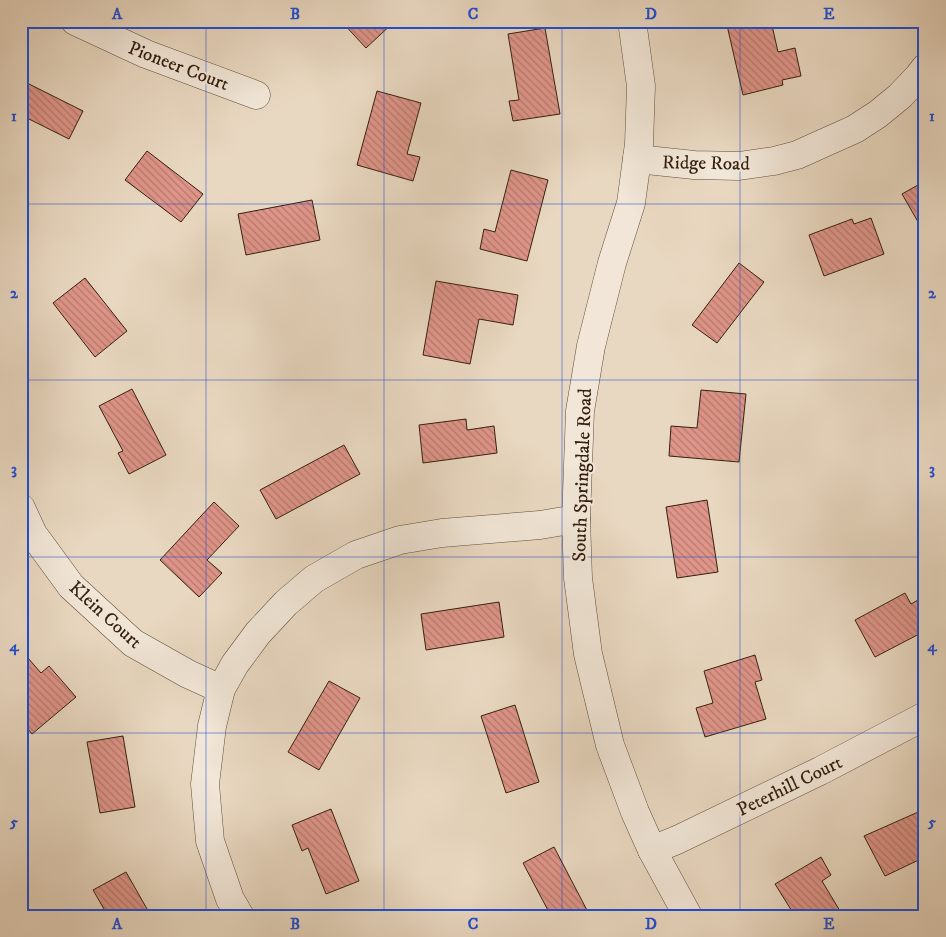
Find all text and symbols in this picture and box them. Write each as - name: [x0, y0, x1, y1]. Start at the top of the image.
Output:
- text: A: [111, 4, 123, 24]
- text: B: [290, 4, 300, 24]
- text: C: [468, 4, 478, 24]
- text: D: [645, 4, 657, 24]
- text: E: [823, 4, 835, 24]
- street label: Pioneer Court: [125, 37, 232, 96]
- text: 1: [11, 106, 17, 126]
- text: 1: [929, 106, 935, 126]
- street label: Ridge Road: [662, 151, 750, 176]
- text: 2: [10, 283, 19, 303]
- text: 2: [928, 283, 937, 303]
- street label: South Springdale Road: [568, 387, 597, 562]
- text: 3: [11, 459, 17, 479]
- text: 3: [929, 459, 935, 479]
- street label: Klein Court: [64, 576, 146, 654]
- text: 4: [8, 636, 19, 656]
- text: 4: [926, 636, 937, 656]
- street label: Peterhill Court: [733, 751, 846, 822]
- text: 5: [9, 812, 18, 832]
- text: 5: [927, 812, 936, 832]
- text: A: [111, 914, 123, 934]
- text: B: [290, 914, 300, 934]
- text: C: [468, 914, 478, 934]
- text: D: [645, 914, 657, 934]
- text: E: [823, 914, 835, 934]

